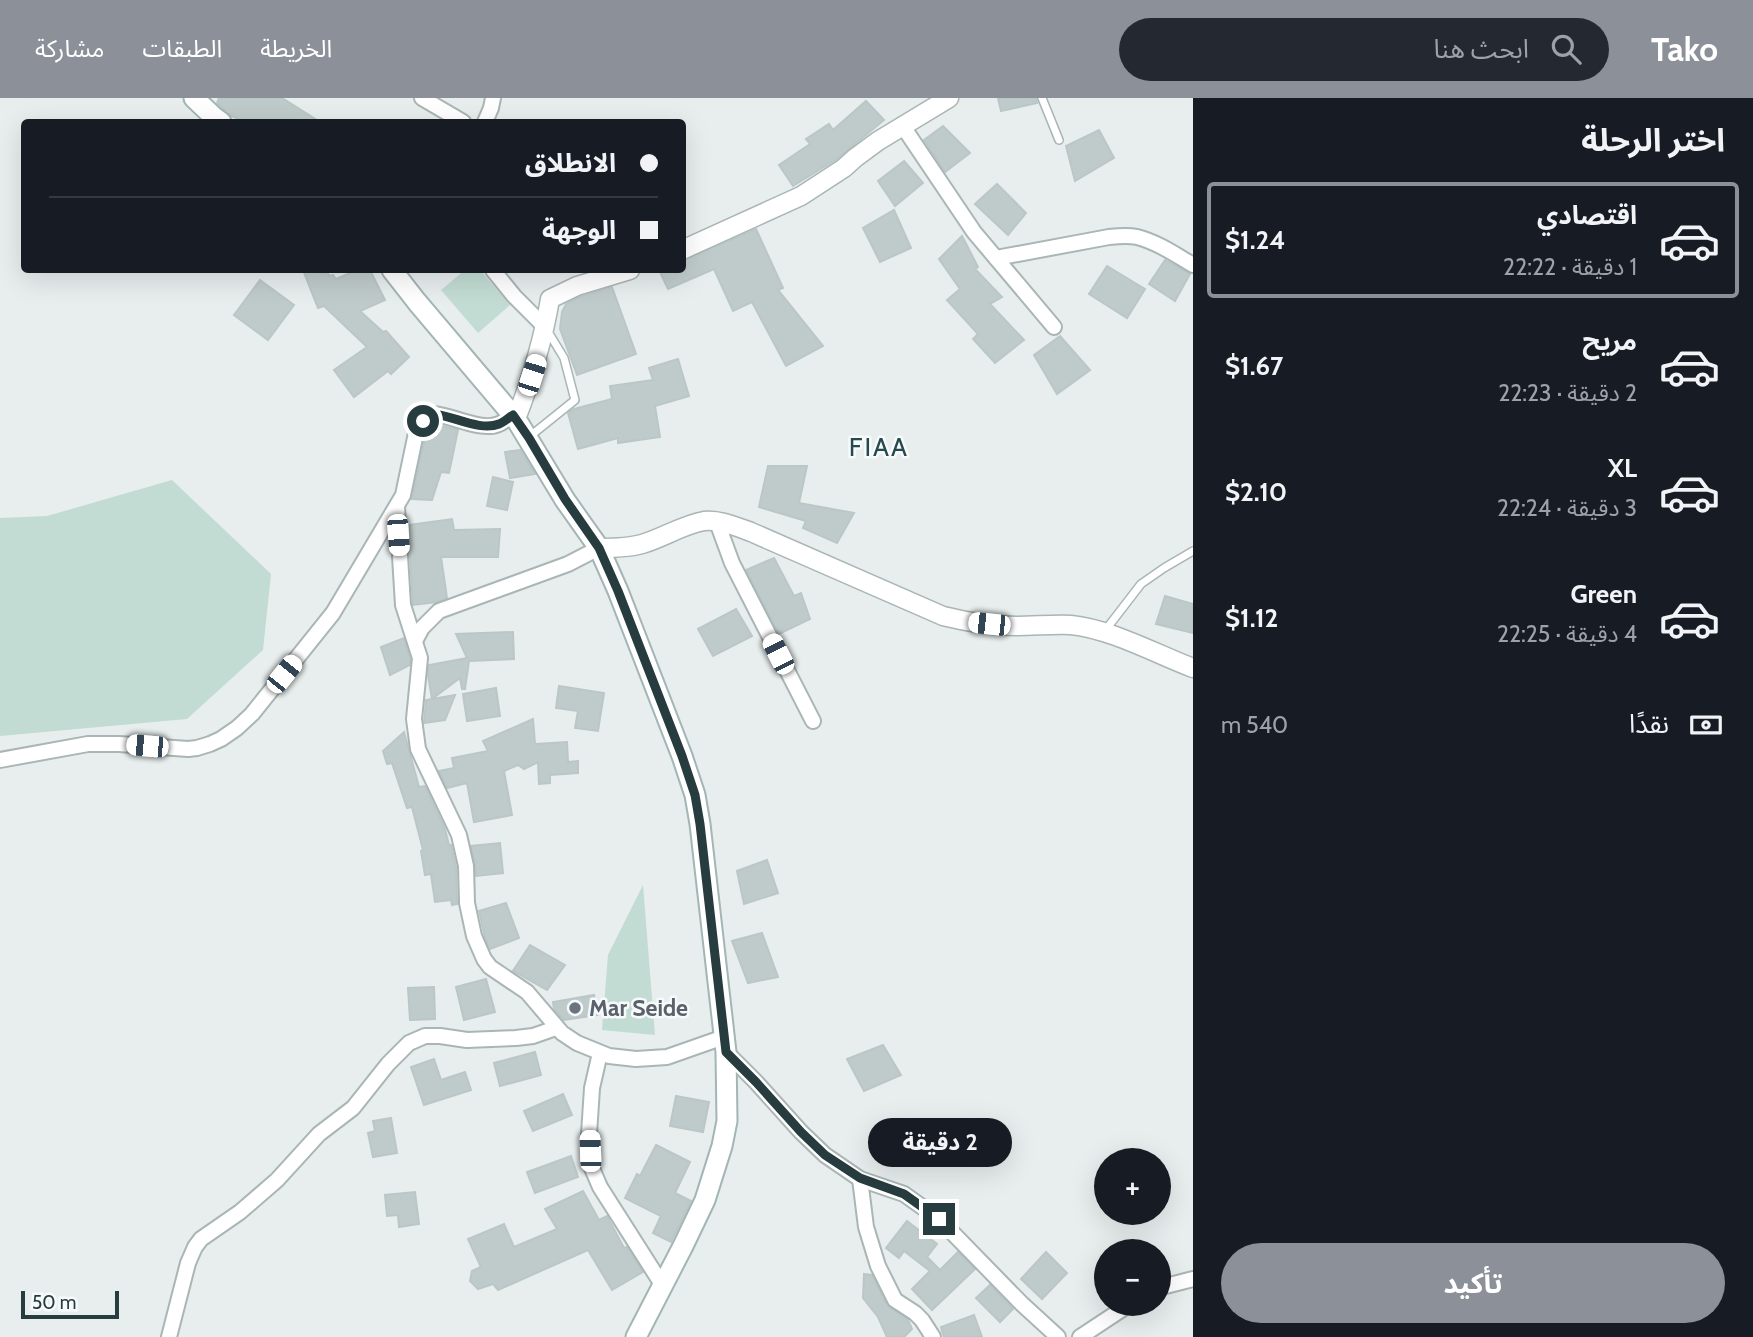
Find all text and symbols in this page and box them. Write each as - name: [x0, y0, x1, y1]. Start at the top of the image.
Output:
- search box: [1119, 18, 1609, 81]
- text: Tako: [1651, 29, 1718, 69]
- icon: search: [1547, 30, 1585, 68]
- text: ابحث هنا: [1433, 33, 1529, 65]
- text: مشاركة: [35, 34, 104, 63]
- text: الطبقات: [142, 34, 222, 63]
- text: الخريطة: [260, 34, 332, 63]
- text: اختر الرحلة: [1581, 120, 1725, 159]
- text: الانطلاق: [525, 147, 616, 179]
- text: اقتصادي: [1537, 199, 1637, 231]
- icon: car: [1658, 209, 1721, 272]
- text: الوجهة: [542, 214, 616, 246]
- text: $1.24: [1225, 224, 1285, 256]
- text: 1 دقيقة · 22:22: [1503, 253, 1637, 281]
- text: مريح: [1582, 325, 1637, 357]
- icon: car: [1658, 335, 1721, 398]
- text: $1.67: [1225, 350, 1283, 382]
- car: [516, 352, 549, 398]
- text: 2 دقيقة · 22:23: [1498, 379, 1637, 407]
- route start: [407, 405, 439, 437]
- district label: FIAA: [849, 431, 909, 463]
- text: XL: [1608, 452, 1637, 484]
- icon: car: [1658, 461, 1721, 524]
- text: $2.10: [1225, 476, 1287, 508]
- text: 3 دقيقة · 22:24: [1497, 494, 1637, 522]
- car: [387, 513, 410, 557]
- text: Green: [1570, 578, 1637, 610]
- icon: car: [1658, 587, 1721, 650]
- text: $1.12: [1225, 602, 1278, 634]
- car: [968, 611, 1011, 637]
- text: 4 دقيقة · 22:25: [1497, 620, 1637, 648]
- car: [760, 631, 797, 677]
- car: [263, 651, 306, 697]
- icon: cash: [1687, 706, 1725, 744]
- text: نقدًا: [1629, 708, 1669, 740]
- text: 540 m: [1221, 711, 1288, 739]
- car: [126, 734, 169, 758]
- place label: Mar Seide: [589, 994, 688, 1022]
- marker: Mar Seide: [567, 1000, 583, 1016]
- callout: 2 دقيقة: [867, 1118, 1011, 1166]
- text: 2 دقيقة: [902, 1128, 978, 1156]
- car: [579, 1130, 602, 1172]
- map controls: [1094, 1148, 1171, 1316]
- button: +: [1094, 1148, 1171, 1225]
- route end: [923, 1203, 955, 1235]
- button: −: [1094, 1239, 1171, 1316]
- button: تأكيد: [1221, 1243, 1725, 1323]
- scale bar: [21, 1288, 119, 1320]
- text: 50 m: [32, 1291, 76, 1314]

